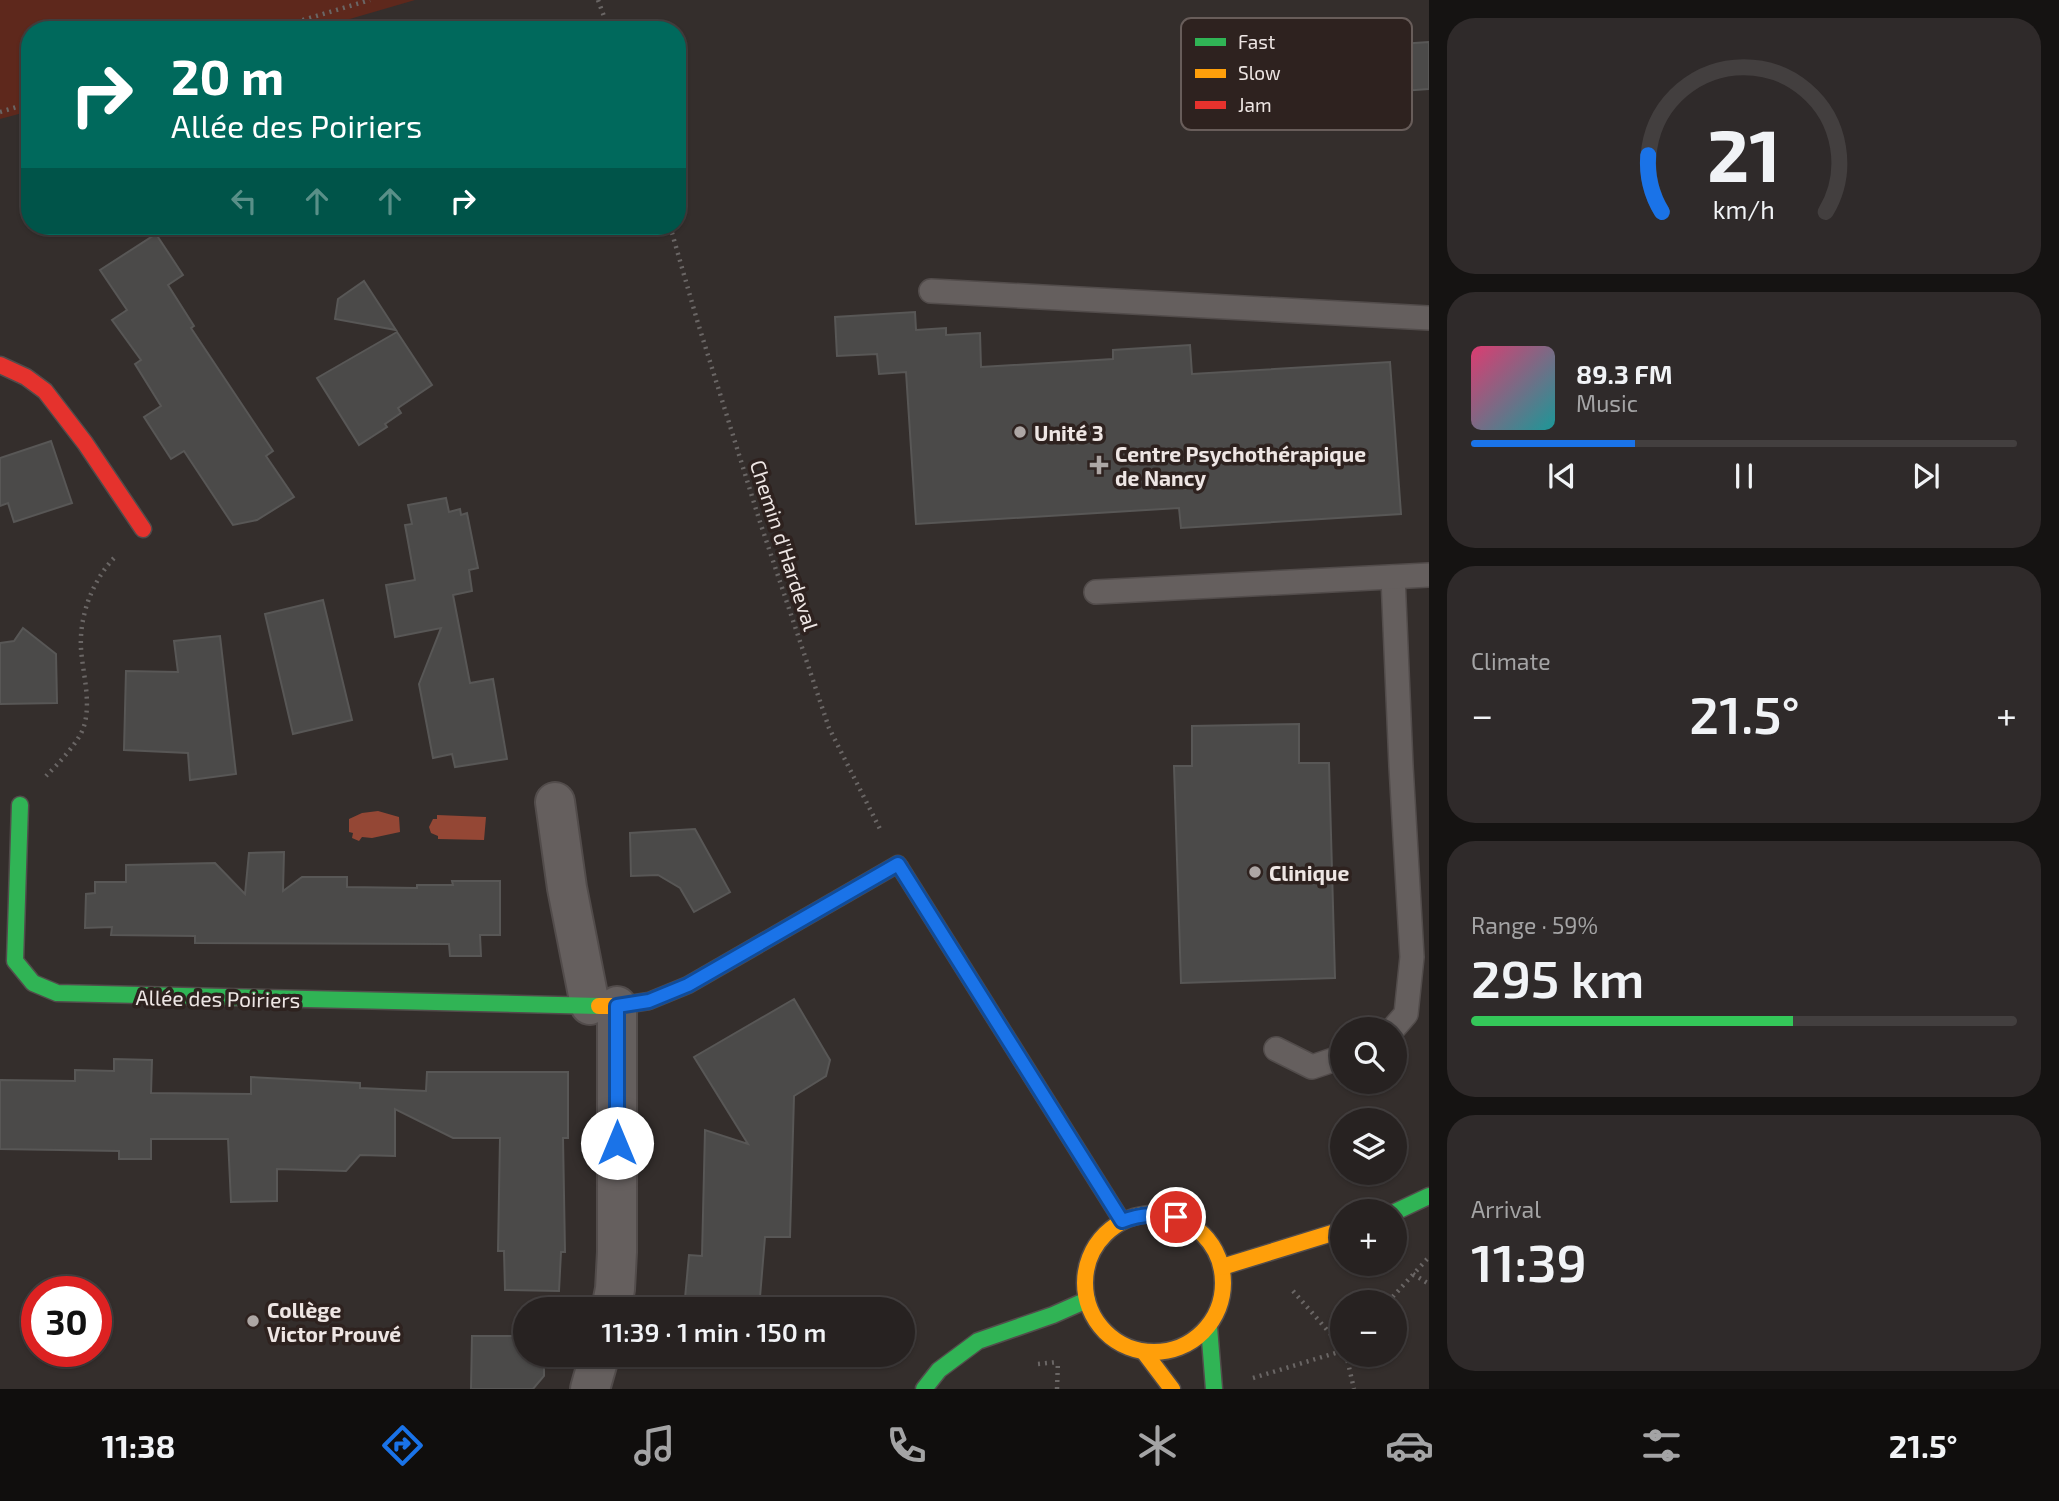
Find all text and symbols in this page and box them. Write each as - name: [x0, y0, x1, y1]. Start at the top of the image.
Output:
- legend: [1181, 18, 1412, 130]
- text: Fast: [1238, 30, 1275, 53]
- text: 20 m: [171, 46, 284, 105]
- icon: right: [56, 49, 147, 140]
- text: Slow: [1238, 61, 1281, 84]
- text: Jam: [1238, 93, 1272, 116]
- text: Allée des Poiriers: [171, 106, 422, 144]
- text: 21: [1707, 109, 1781, 197]
- icon: left: [225, 182, 263, 220]
- icon: ahead: [298, 182, 336, 220]
- icon: ahead: [371, 182, 409, 220]
- icon: right: [444, 182, 482, 220]
- text: km/h: [1713, 194, 1775, 224]
- text: 89.3 FM: [1576, 358, 1673, 389]
- text: Music: [1576, 389, 1638, 417]
- place label: Unité 3: [1034, 420, 1104, 445]
- marker: Unité 3: [1012, 424, 1028, 440]
- place label: Centre Psychothérapique de Nancy: [1115, 441, 1366, 491]
- marker: Centre Psychothérapique de Nancy: [1089, 455, 1109, 475]
- street label: Chemin d'Hardeval: [746, 456, 825, 634]
- icon: previous: [1543, 457, 1581, 495]
- icon: pause: [1725, 457, 1763, 495]
- icon: next: [1907, 457, 1945, 495]
- text: Climate: [1471, 647, 1551, 675]
- text: 21.5°: [1689, 682, 1800, 744]
- text: −: [1471, 691, 1493, 737]
- text: +: [1996, 691, 2017, 737]
- place label: Clinique: [1269, 860, 1349, 885]
- marker: Clinique: [1247, 864, 1263, 880]
- text: Range · 59%: [1471, 911, 1598, 939]
- text: 295 km: [1471, 946, 1644, 1008]
- street label: Allée des Poiriers: [135, 984, 301, 1012]
- map controls: [1330, 1017, 1407, 1367]
- button: search: [1330, 1017, 1407, 1094]
- position arrow: [580, 1106, 654, 1180]
- button: layers: [1330, 1108, 1407, 1185]
- pin: [1146, 1187, 1206, 1247]
- text: Arrival: [1471, 1195, 1541, 1223]
- icon: arrive: [1157, 1198, 1195, 1236]
- button: +: [1330, 1199, 1407, 1276]
- text: 11:39: [1471, 1230, 1587, 1292]
- speed limit sign: 30: [21, 1276, 112, 1367]
- button: −: [1330, 1290, 1407, 1367]
- place label: Collège Victor Prouvé: [267, 1297, 401, 1346]
- marker: Collège Victor Prouvé: [245, 1313, 261, 1329]
- text: 11:39 · 1 min · 150 m: [602, 1316, 826, 1347]
- icon: directions: [378, 1421, 427, 1470]
- icon: music: [630, 1421, 679, 1470]
- icon: phone: [882, 1421, 931, 1470]
- icon: climate: [1133, 1421, 1182, 1470]
- icon: car: [1385, 1421, 1434, 1470]
- icon: filters: [1637, 1421, 1686, 1470]
- text: 11:38: [101, 1426, 175, 1464]
- text: 21.5°: [1889, 1426, 1958, 1464]

